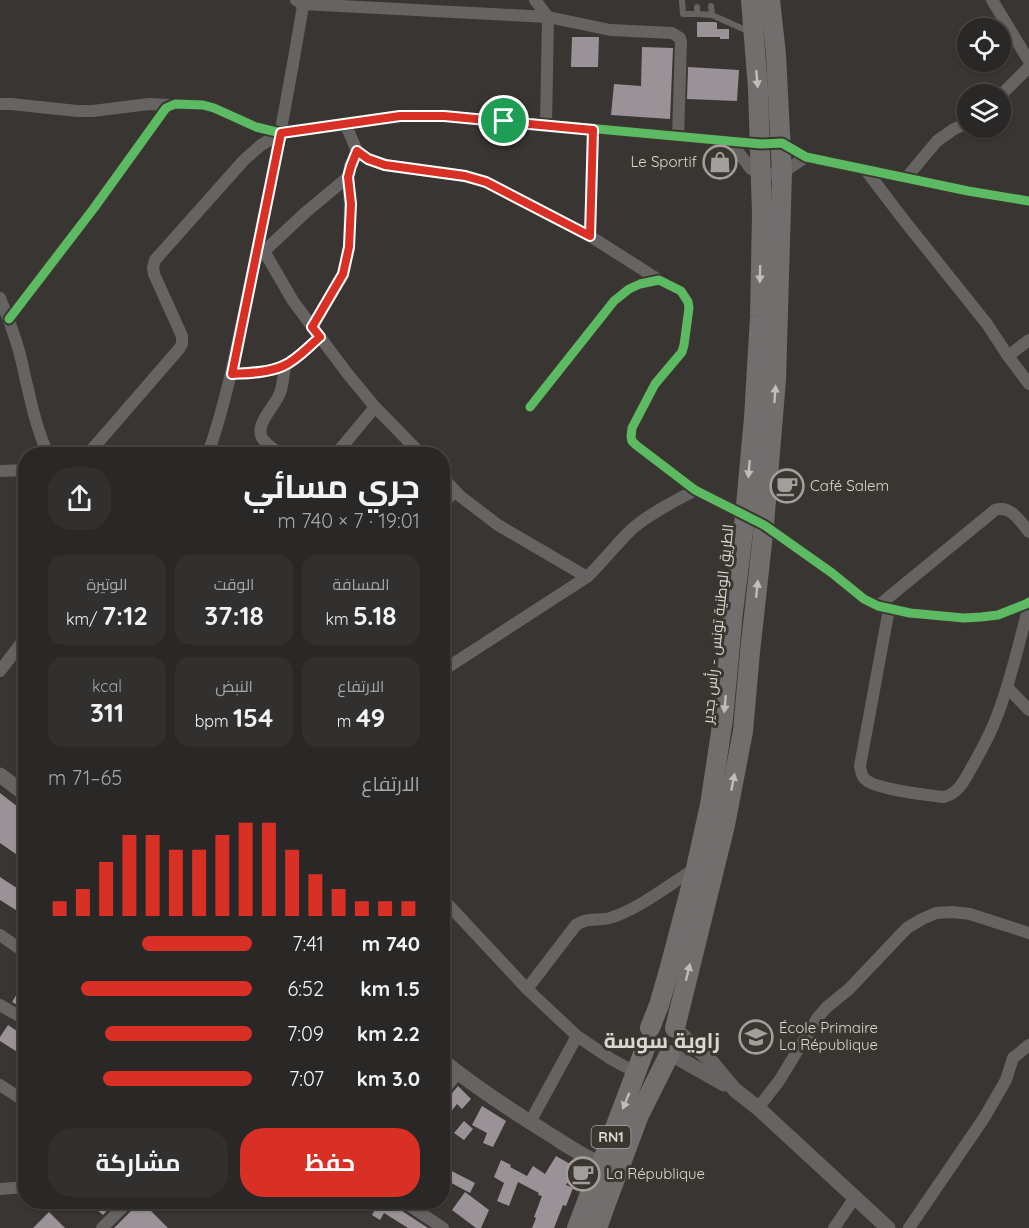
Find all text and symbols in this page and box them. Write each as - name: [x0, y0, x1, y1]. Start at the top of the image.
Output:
- map controls: [957, 18, 1011, 138]
- button: locate: [957, 18, 1011, 72]
- one-way arrow: [752, 70, 762, 89]
- button: layers: [957, 84, 1011, 138]
- pin: [478, 95, 529, 146]
- icon: arrive: [487, 104, 520, 137]
- shop icon: Le Sportif: [702, 144, 738, 180]
- place label: Le Sportif: [630, 152, 698, 171]
- one-way arrow: [756, 265, 765, 284]
- one-way arrow: [770, 385, 779, 404]
- one-way arrow: [744, 459, 754, 478]
- text: جري مسائي: [243, 465, 420, 506]
- button: share: [48, 467, 111, 530]
- cafe icon: Café Salem: [769, 468, 805, 504]
- place label: Café Salem: [810, 476, 889, 495]
- text: 19:01 · 7 × 740 m: [277, 508, 420, 533]
- street label: الطريق الوطنية تونس - رأس جدير: [697, 523, 738, 726]
- text: الوتيرة: [86, 574, 128, 594]
- text: الوقت: [214, 574, 254, 594]
- text: المسافة: [333, 574, 389, 594]
- one-way arrow: [753, 579, 762, 598]
- text: 7:12: [102, 599, 148, 632]
- text: 37:18: [204, 599, 264, 632]
- text: 5.18: [353, 599, 397, 632]
- text: /km: [66, 609, 102, 629]
- text: km: [325, 609, 353, 629]
- text: kcal: [92, 676, 122, 696]
- text: النبض: [215, 676, 253, 696]
- text: الارتفاع: [338, 676, 384, 696]
- one-way arrow: [720, 695, 730, 714]
- text: 311: [90, 696, 124, 729]
- text: 154: [233, 701, 273, 734]
- text: 49: [356, 701, 385, 734]
- text: bpm: [195, 711, 233, 731]
- text: m: [337, 711, 356, 731]
- text: 65–71 m: [48, 765, 122, 790]
- text: الارتفاع: [361, 771, 420, 796]
- one-way arrow: [729, 772, 738, 791]
- text: 7:41: [292, 931, 324, 956]
- text: 740 m: [362, 931, 420, 956]
- one-way arrow: [684, 962, 694, 981]
- text: 6:52: [288, 976, 324, 1001]
- text: 1.5 km: [360, 976, 420, 1001]
- place label: École Primaire La République: [779, 1018, 878, 1054]
- school or university icon: École Primaire La République: [738, 1019, 774, 1055]
- text: 7:09: [287, 1021, 324, 1046]
- text: 2.2 km: [357, 1021, 420, 1046]
- district label: زاوية سوسة: [604, 1027, 720, 1054]
- text: 7:07: [289, 1066, 324, 1091]
- text: 3.0 km: [357, 1066, 420, 1091]
- one-way arrow: [620, 1092, 630, 1110]
- road number: RN1: [592, 1126, 630, 1148]
- button: مشاركة: [48, 1128, 228, 1197]
- button: حفظ: [240, 1128, 420, 1197]
- cafe icon: La République: [565, 1156, 601, 1192]
- place label: La République: [606, 1164, 705, 1183]

